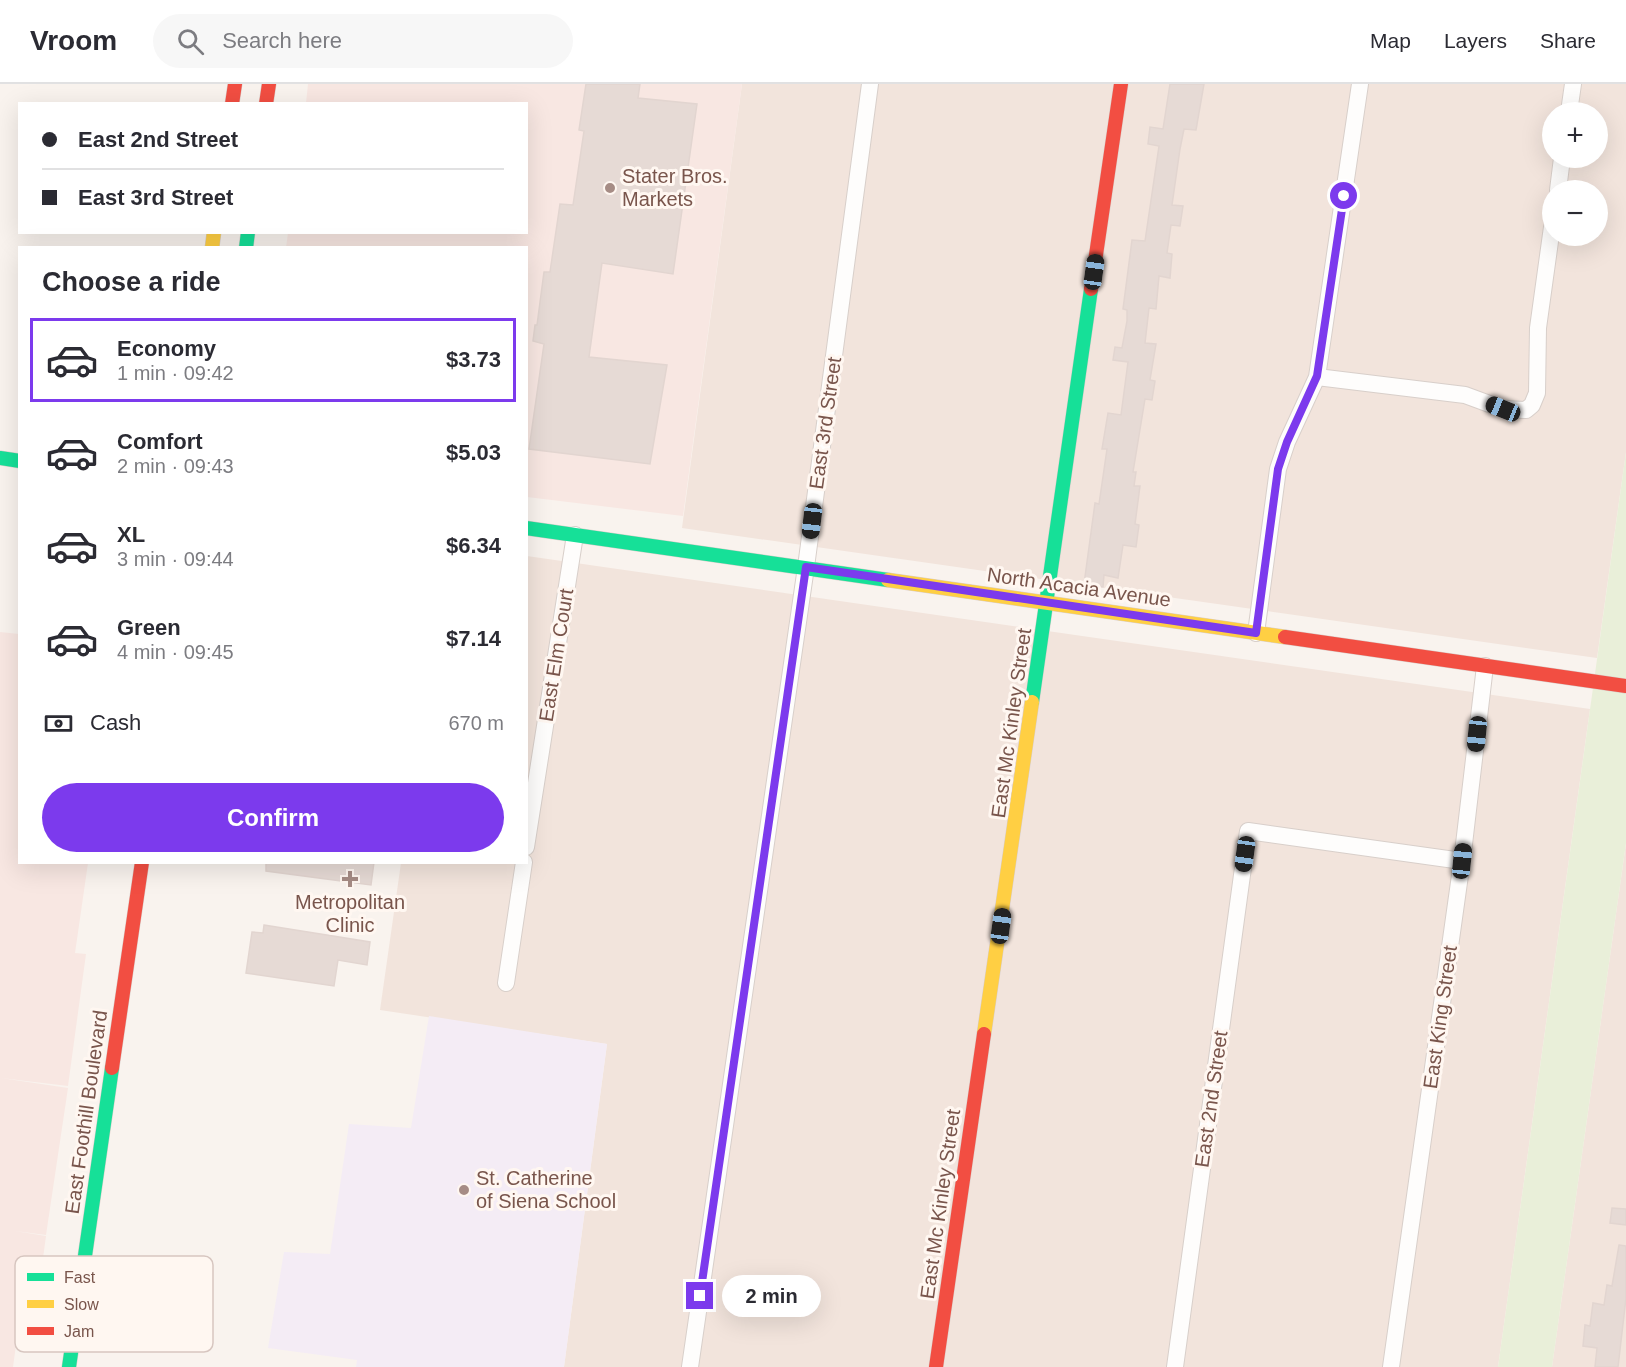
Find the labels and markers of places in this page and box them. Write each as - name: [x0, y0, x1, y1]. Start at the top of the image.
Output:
- place label: Stater Bros. Markets: [622, 165, 728, 210]
- marker: Stater Bros. Markets: [603, 181, 617, 195]
- marker: Metropolitan Clinic: [341, 870, 359, 888]
- place label: Metropolitan Clinic: [295, 891, 405, 936]
- place label: St. Catherine of Siena School: [476, 1167, 616, 1212]
- marker: St. Catherine of Siena School: [457, 1183, 471, 1197]

